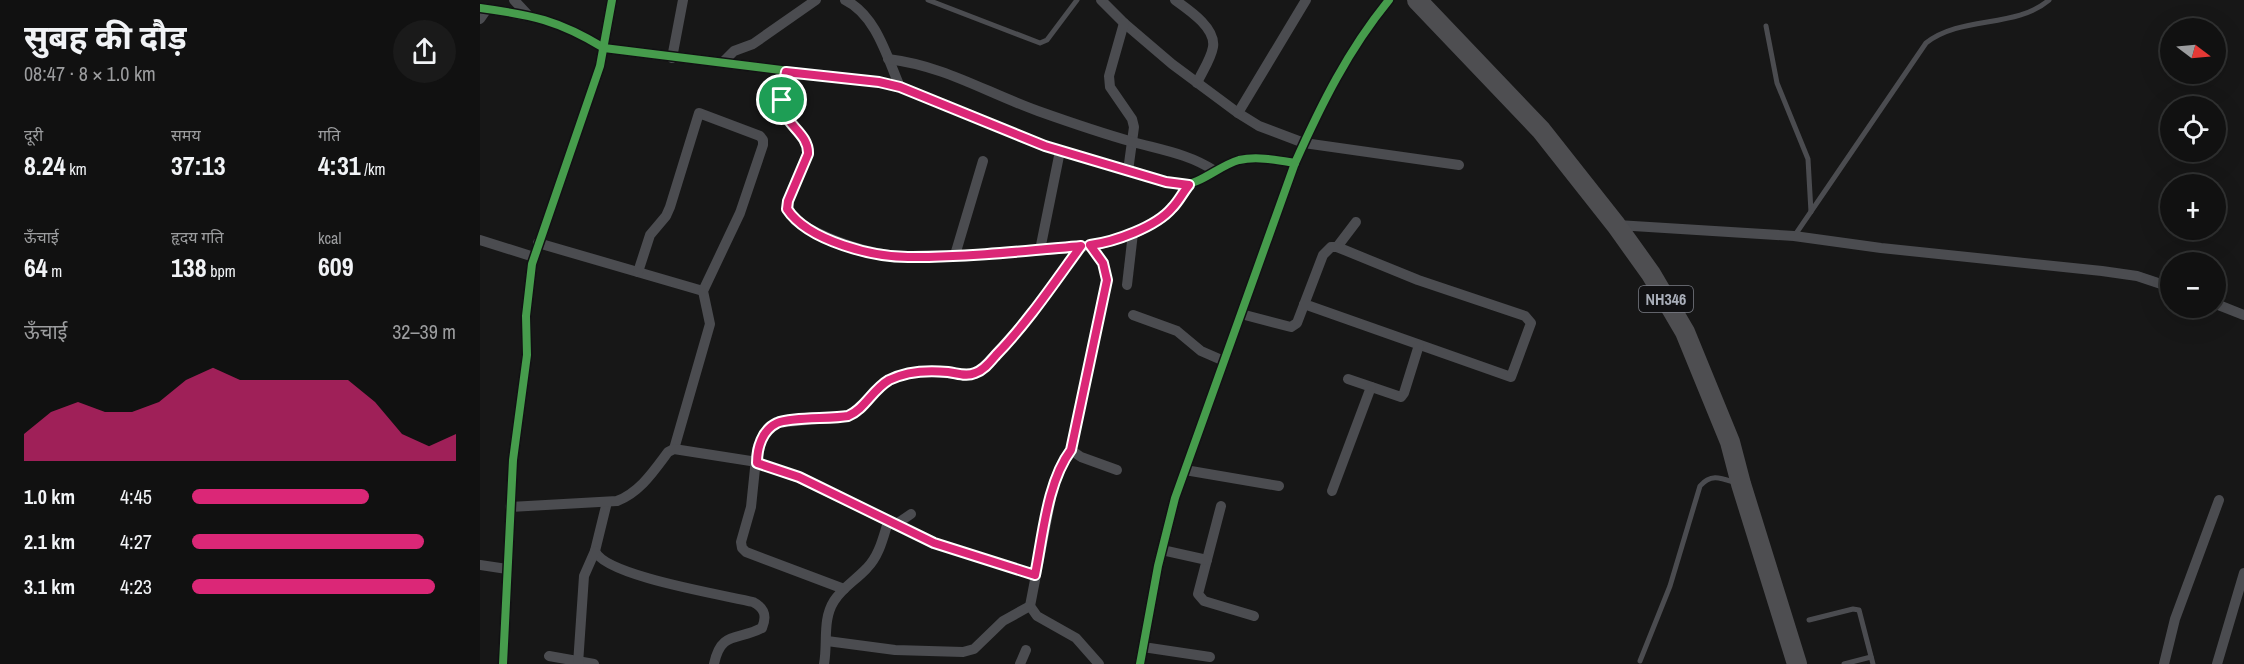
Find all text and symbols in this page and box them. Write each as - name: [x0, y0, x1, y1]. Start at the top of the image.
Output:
- text: सुबह की दौड़: [24, 15, 187, 59]
- north arrow: [2160, 18, 2226, 84]
- map controls: [2160, 18, 2226, 318]
- button: share: [393, 20, 456, 83]
- text: 08:47 · 8 × 1.0 km: [24, 60, 156, 87]
- pin: [756, 74, 807, 125]
- icon: arrive: [765, 83, 798, 116]
- button: locate: [2160, 96, 2226, 162]
- text: दूरी: [24, 124, 43, 146]
- text: समय: [171, 124, 201, 146]
- text: गति: [318, 124, 340, 146]
- text: 8.24: [24, 148, 66, 183]
- text: 37:13: [171, 148, 226, 183]
- text: 4:31: [318, 148, 361, 183]
- text: km: [66, 158, 87, 180]
- text: /km: [361, 158, 385, 180]
- button: +: [2160, 174, 2226, 240]
- text: ऊँचाई: [24, 226, 59, 248]
- text: हृदय गति: [171, 226, 224, 248]
- text: kcal: [318, 227, 341, 249]
- text: 609: [318, 249, 354, 284]
- text: 64: [24, 250, 48, 285]
- text: 138: [171, 250, 207, 285]
- button: −: [2160, 252, 2226, 318]
- text: m: [48, 260, 62, 282]
- text: bpm: [207, 260, 236, 282]
- road number: NH346: [1639, 286, 1693, 312]
- text: ऊँचाई: [24, 318, 67, 345]
- text: 32–39 m: [392, 318, 456, 345]
- text: 1.0 km: [24, 483, 75, 510]
- text: 4:45: [120, 483, 152, 510]
- text: 2.1 km: [24, 528, 75, 555]
- text: 4:27: [120, 528, 152, 555]
- text: 3.1 km: [24, 573, 75, 600]
- text: 4:23: [120, 573, 152, 600]

